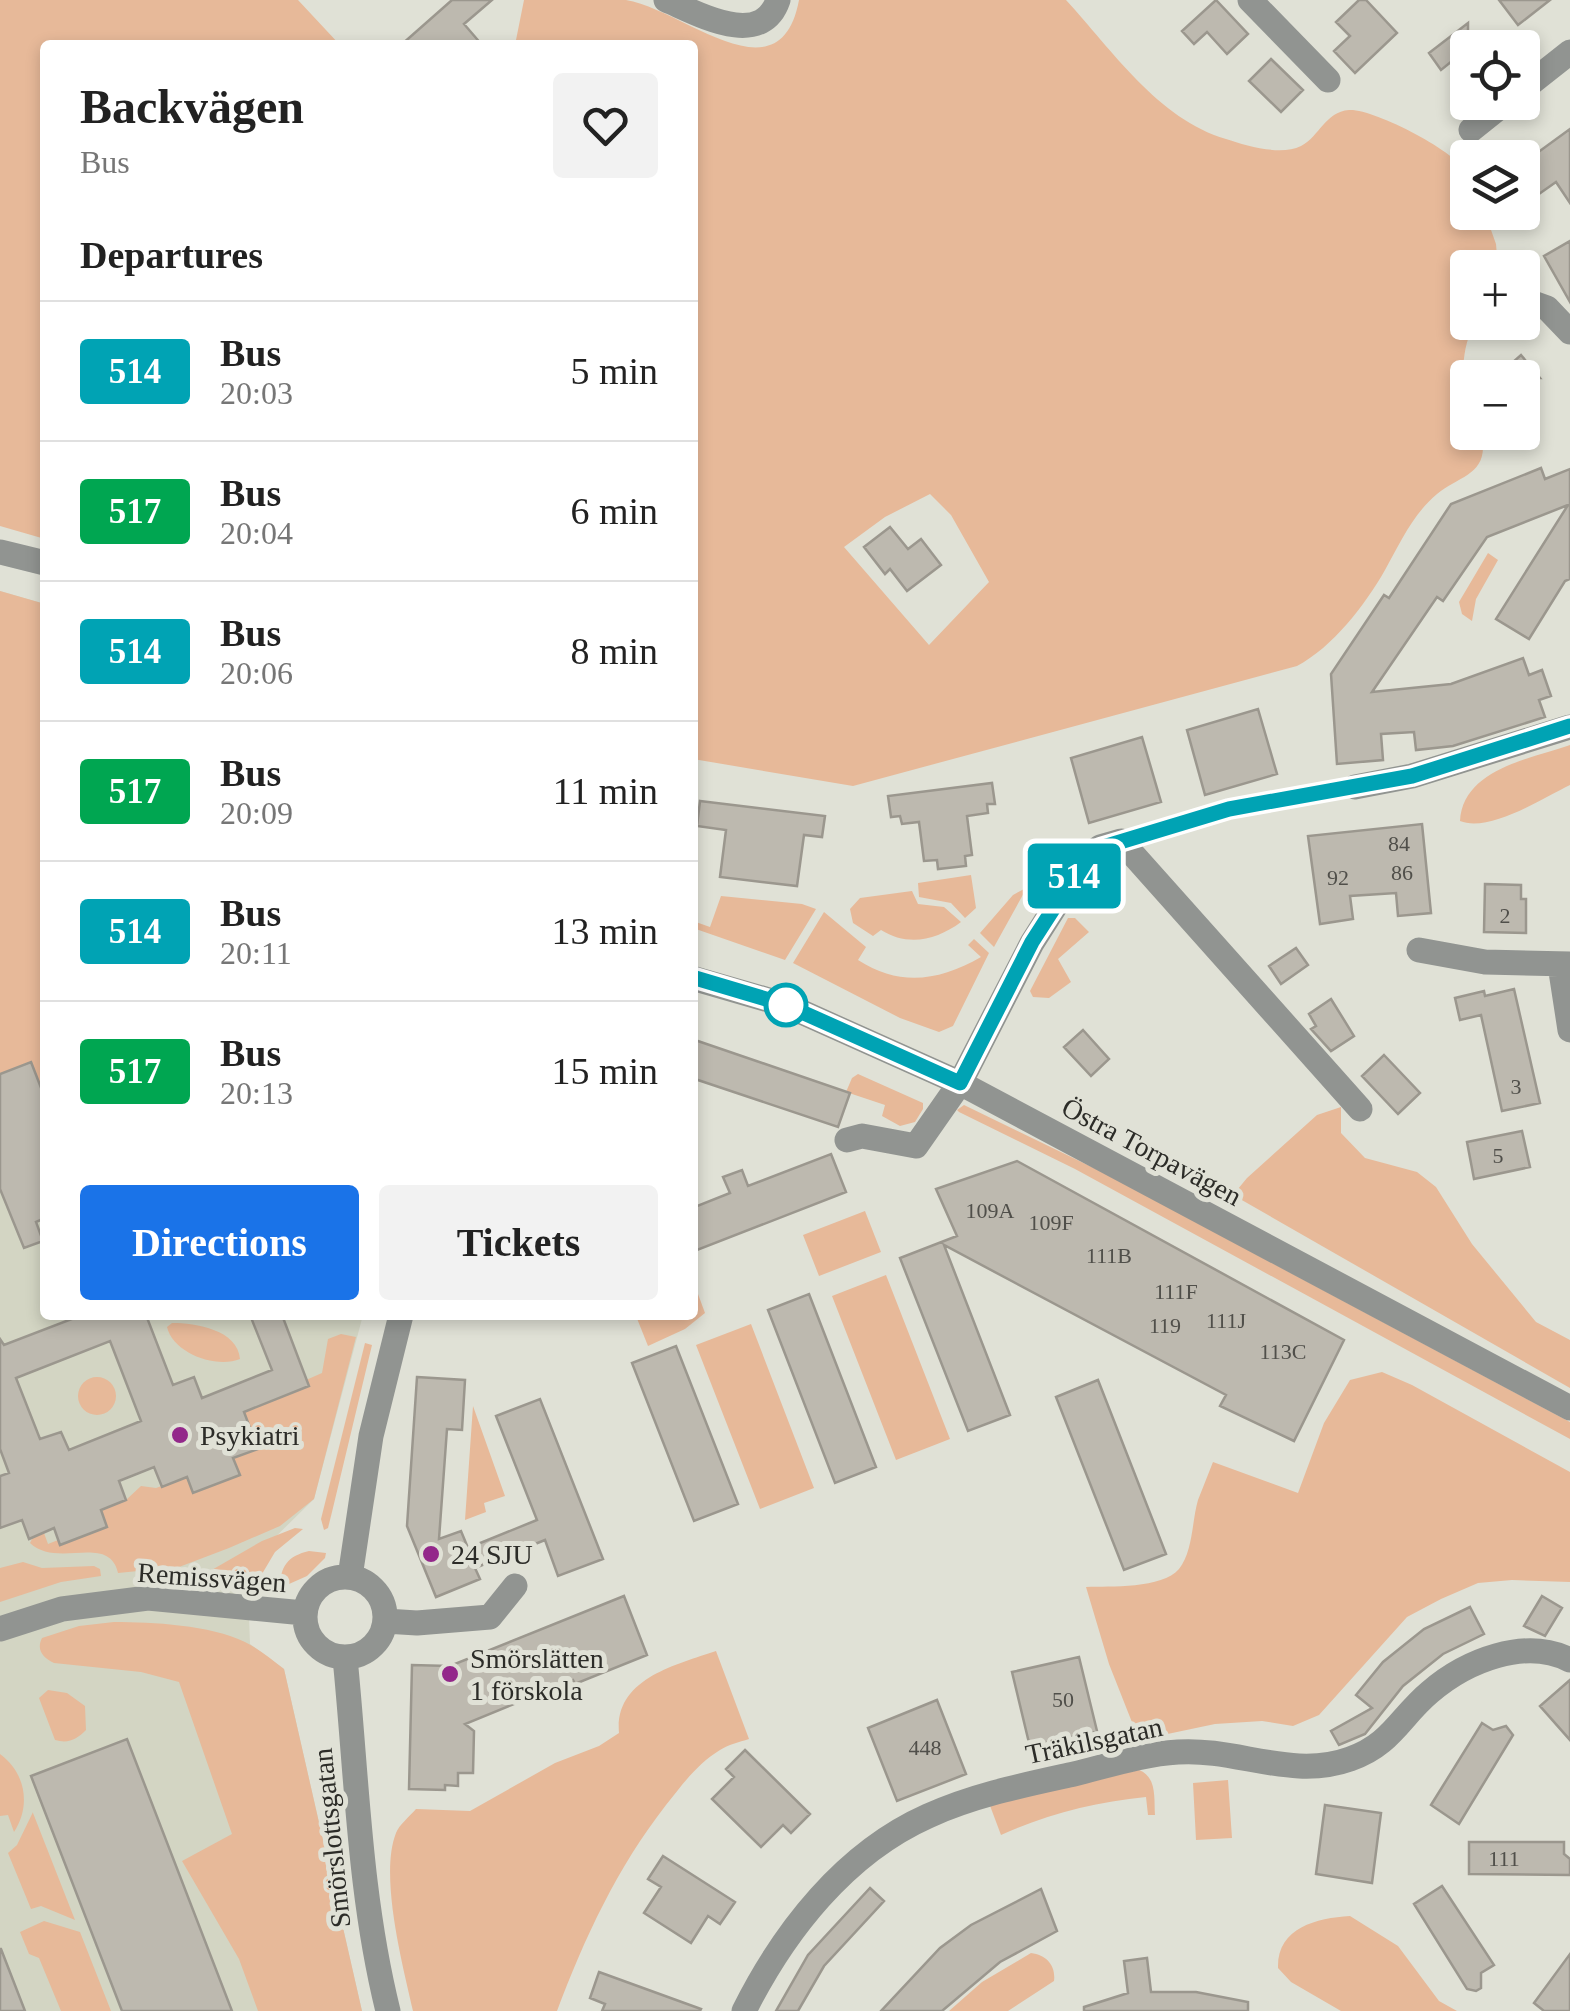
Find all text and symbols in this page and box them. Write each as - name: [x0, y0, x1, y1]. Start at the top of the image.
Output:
- map controls: [1450, 30, 1540, 450]
- button: locate: [1450, 30, 1540, 120]
- button: heart: [553, 73, 658, 178]
- text: Backvägen: [80, 80, 304, 133]
- button: layers: [1450, 140, 1540, 230]
- text: Bus: [80, 144, 130, 180]
- text: Departures: [80, 234, 263, 276]
- button: +: [1450, 250, 1540, 340]
- text: Bus: [220, 332, 281, 374]
- text: 5 min: [570, 350, 658, 392]
- text: 514: [109, 352, 161, 391]
- button: −: [1450, 360, 1540, 450]
- text: 20:03: [220, 375, 293, 411]
- text: Bus: [220, 472, 281, 514]
- text: 6 min: [570, 490, 658, 532]
- text: 517: [109, 492, 161, 531]
- text: 20:04: [220, 515, 293, 551]
- text: Bus: [220, 612, 281, 654]
- text: 8 min: [570, 630, 658, 672]
- text: 514: [109, 632, 161, 671]
- text: 20:06: [220, 655, 293, 691]
- text: Bus: [220, 752, 281, 794]
- text: 11 min: [553, 770, 658, 812]
- text: 517: [109, 772, 161, 811]
- text: 20:09: [220, 795, 293, 831]
- house number: 84: [1388, 831, 1410, 856]
- line badge: 514: [1016, 844, 1132, 908]
- text: 514: [1048, 857, 1100, 896]
- house number: 86: [1391, 860, 1413, 885]
- house number: 92: [1327, 865, 1349, 890]
- text: Bus: [220, 892, 281, 934]
- house number: 2: [1500, 903, 1511, 928]
- text: 13 min: [551, 910, 658, 952]
- text: 514: [109, 912, 161, 951]
- text: 20:11: [220, 935, 292, 971]
- unlabelled marker: [765, 984, 807, 1026]
- text: Bus: [220, 1032, 281, 1074]
- text: 15 min: [551, 1050, 658, 1092]
- text: 517: [109, 1052, 161, 1091]
- house number: 3: [1511, 1074, 1522, 1099]
- text: 20:13: [220, 1075, 293, 1111]
- street label: Östra Torpavägen: [1057, 1091, 1247, 1212]
- house number: 5: [1493, 1143, 1504, 1168]
- button: Directions: [80, 1185, 359, 1300]
- button: Tickets: [379, 1185, 658, 1300]
- house number: 109A: [966, 1198, 1015, 1223]
- house number: 109F: [1028, 1210, 1074, 1235]
- house number: 111B: [1086, 1243, 1132, 1268]
- house number: 111F: [1154, 1279, 1198, 1304]
- house number: 111J: [1206, 1308, 1246, 1333]
- house number: 119: [1149, 1313, 1181, 1338]
- house number: 113C: [1260, 1339, 1306, 1364]
- place label: Psykiatri: [200, 1420, 300, 1451]
- marker: Psykiatri: [169, 1424, 191, 1446]
- place label: 24 SJU: [451, 1539, 533, 1570]
- marker: 24 SJU: [420, 1543, 442, 1565]
- street label: Remissvägen: [136, 1557, 288, 1598]
- place label: Smörslätten 1 förskola: [470, 1643, 604, 1706]
- marker: Smörslätten 1 förskola: [439, 1663, 461, 1685]
- house number: 50: [1052, 1687, 1074, 1712]
- street label: Träkilsgatan: [1023, 1711, 1165, 1770]
- house number: 448: [909, 1735, 942, 1760]
- street label: Smörslottsgatan: [307, 1747, 356, 1929]
- house number: 111: [1488, 1846, 1520, 1871]

